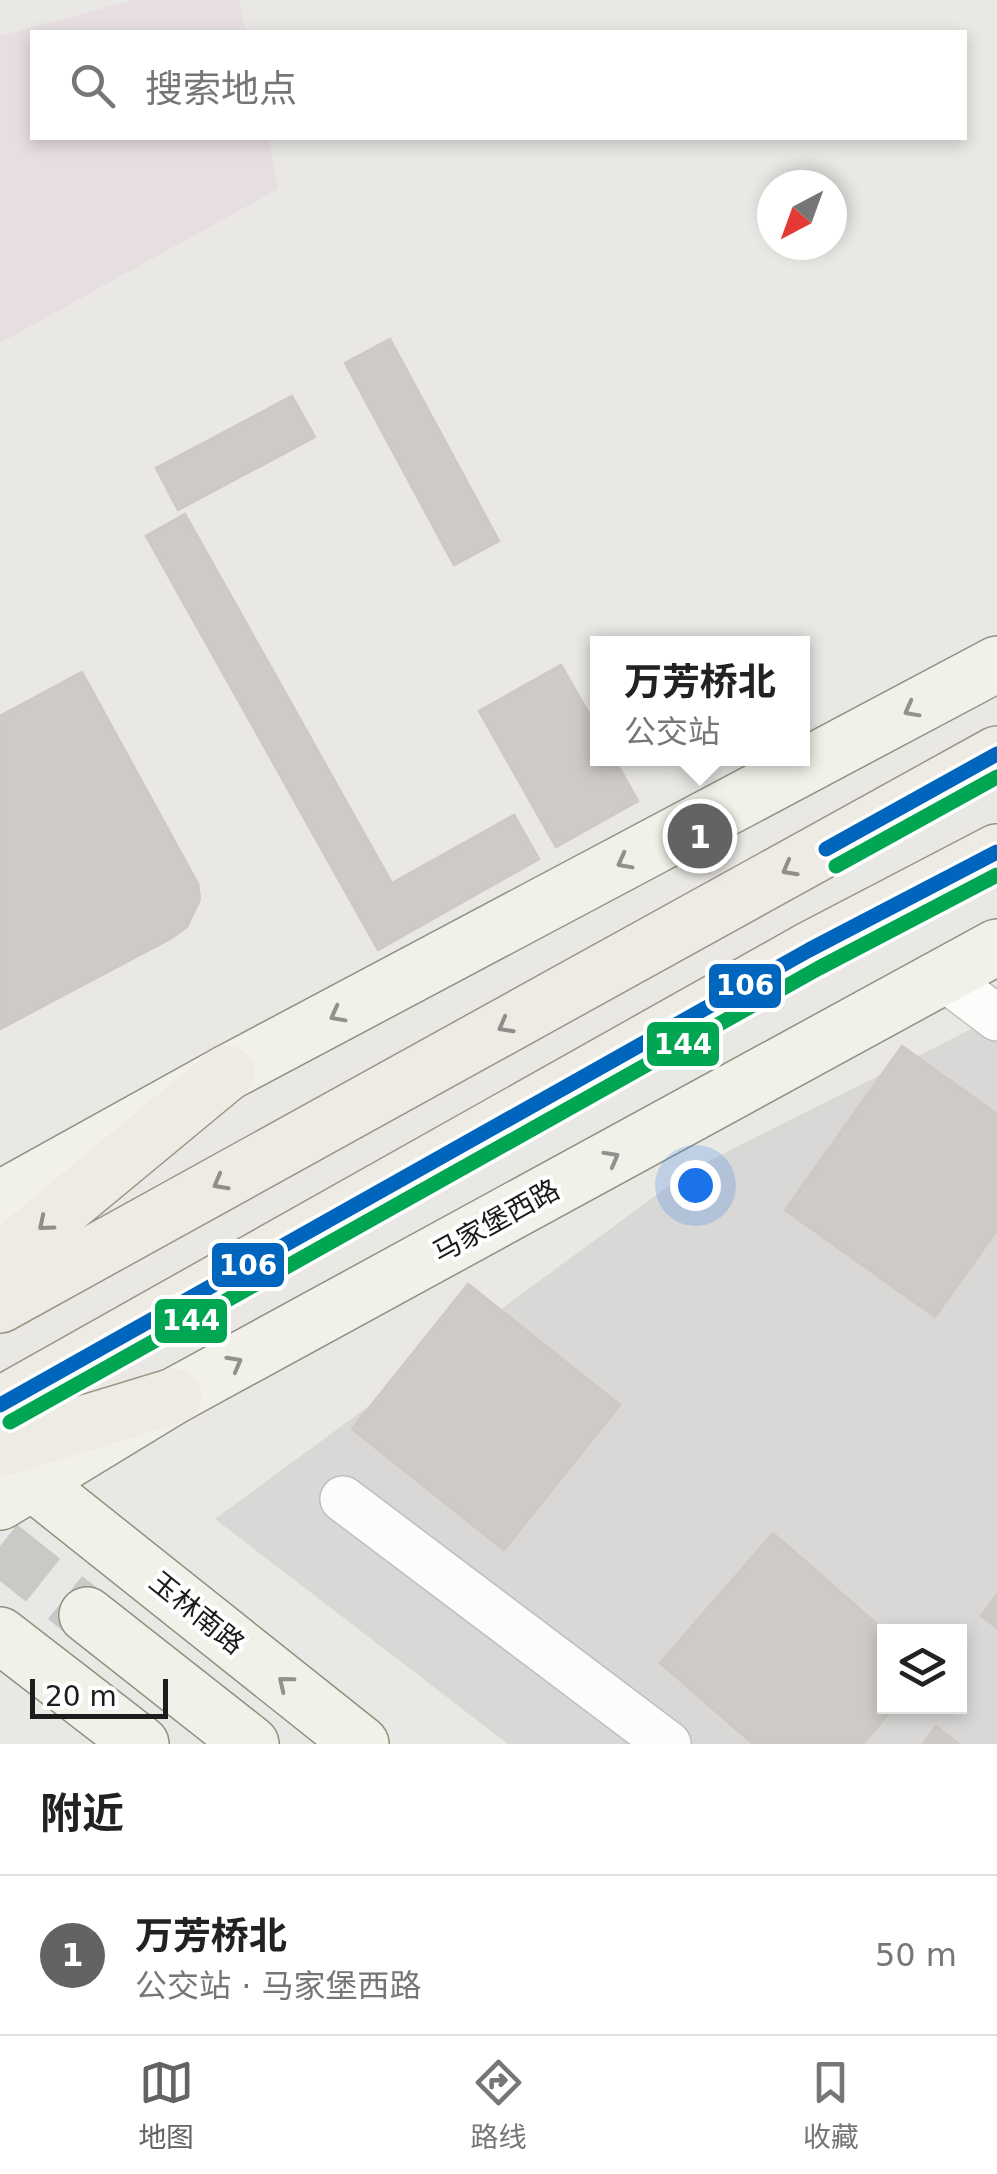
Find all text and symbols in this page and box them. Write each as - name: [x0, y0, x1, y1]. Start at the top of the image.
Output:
- search box: [30, 30, 967, 140]
- icon: search: [65, 58, 120, 113]
- text: 搜索地点: [145, 67, 297, 111]
- north arrow: [757, 170, 847, 260]
- popup: [590, 636, 810, 766]
- text: 万芳桥北: [624, 660, 776, 704]
- one-way arrow: [903, 698, 921, 717]
- text: 公交站: [624, 713, 720, 751]
- pin: 1: [668, 798, 732, 874]
- one-way arrow: [616, 850, 634, 869]
- one-way arrow: [782, 857, 800, 877]
- line badge: 106: [707, 962, 783, 1010]
- text: 106: [716, 969, 774, 1002]
- one-way arrow: [329, 1003, 347, 1022]
- one-way arrow: [497, 1014, 515, 1034]
- line badge: 144: [645, 1020, 721, 1068]
- text: 144: [654, 1028, 712, 1061]
- one-way arrow: [602, 1150, 620, 1170]
- your location: [670, 1160, 721, 1211]
- one-way arrow: [213, 1171, 231, 1191]
- street label: 马家堡西路: [427, 1173, 565, 1269]
- one-way arrow: [38, 1213, 56, 1231]
- line badge: 106: [210, 1241, 286, 1289]
- text: 106: [219, 1249, 277, 1282]
- line badge: 144: [153, 1297, 229, 1345]
- text: 144: [162, 1304, 220, 1337]
- one-way arrow: [224, 1356, 242, 1375]
- street label: 玉林南路: [143, 1565, 251, 1661]
- map controls: [877, 1624, 967, 1714]
- button: layers: [877, 1624, 967, 1714]
- scale bar: [30, 1674, 168, 1718]
- one-way arrow: [278, 1677, 296, 1695]
- text: 20 m: [45, 1680, 117, 1713]
- text: 附近: [40, 1789, 124, 1838]
- text: 万芳桥北: [135, 1914, 287, 1958]
- text: 1: [61, 1936, 84, 1974]
- text: 50 m: [875, 1936, 957, 1974]
- text: 公交站 · 马家堡西路: [135, 1967, 422, 2005]
- tab: 地图: [138, 2055, 194, 2155]
- tab: 路线: [470, 2055, 527, 2155]
- tab: 收藏: [803, 2055, 859, 2155]

